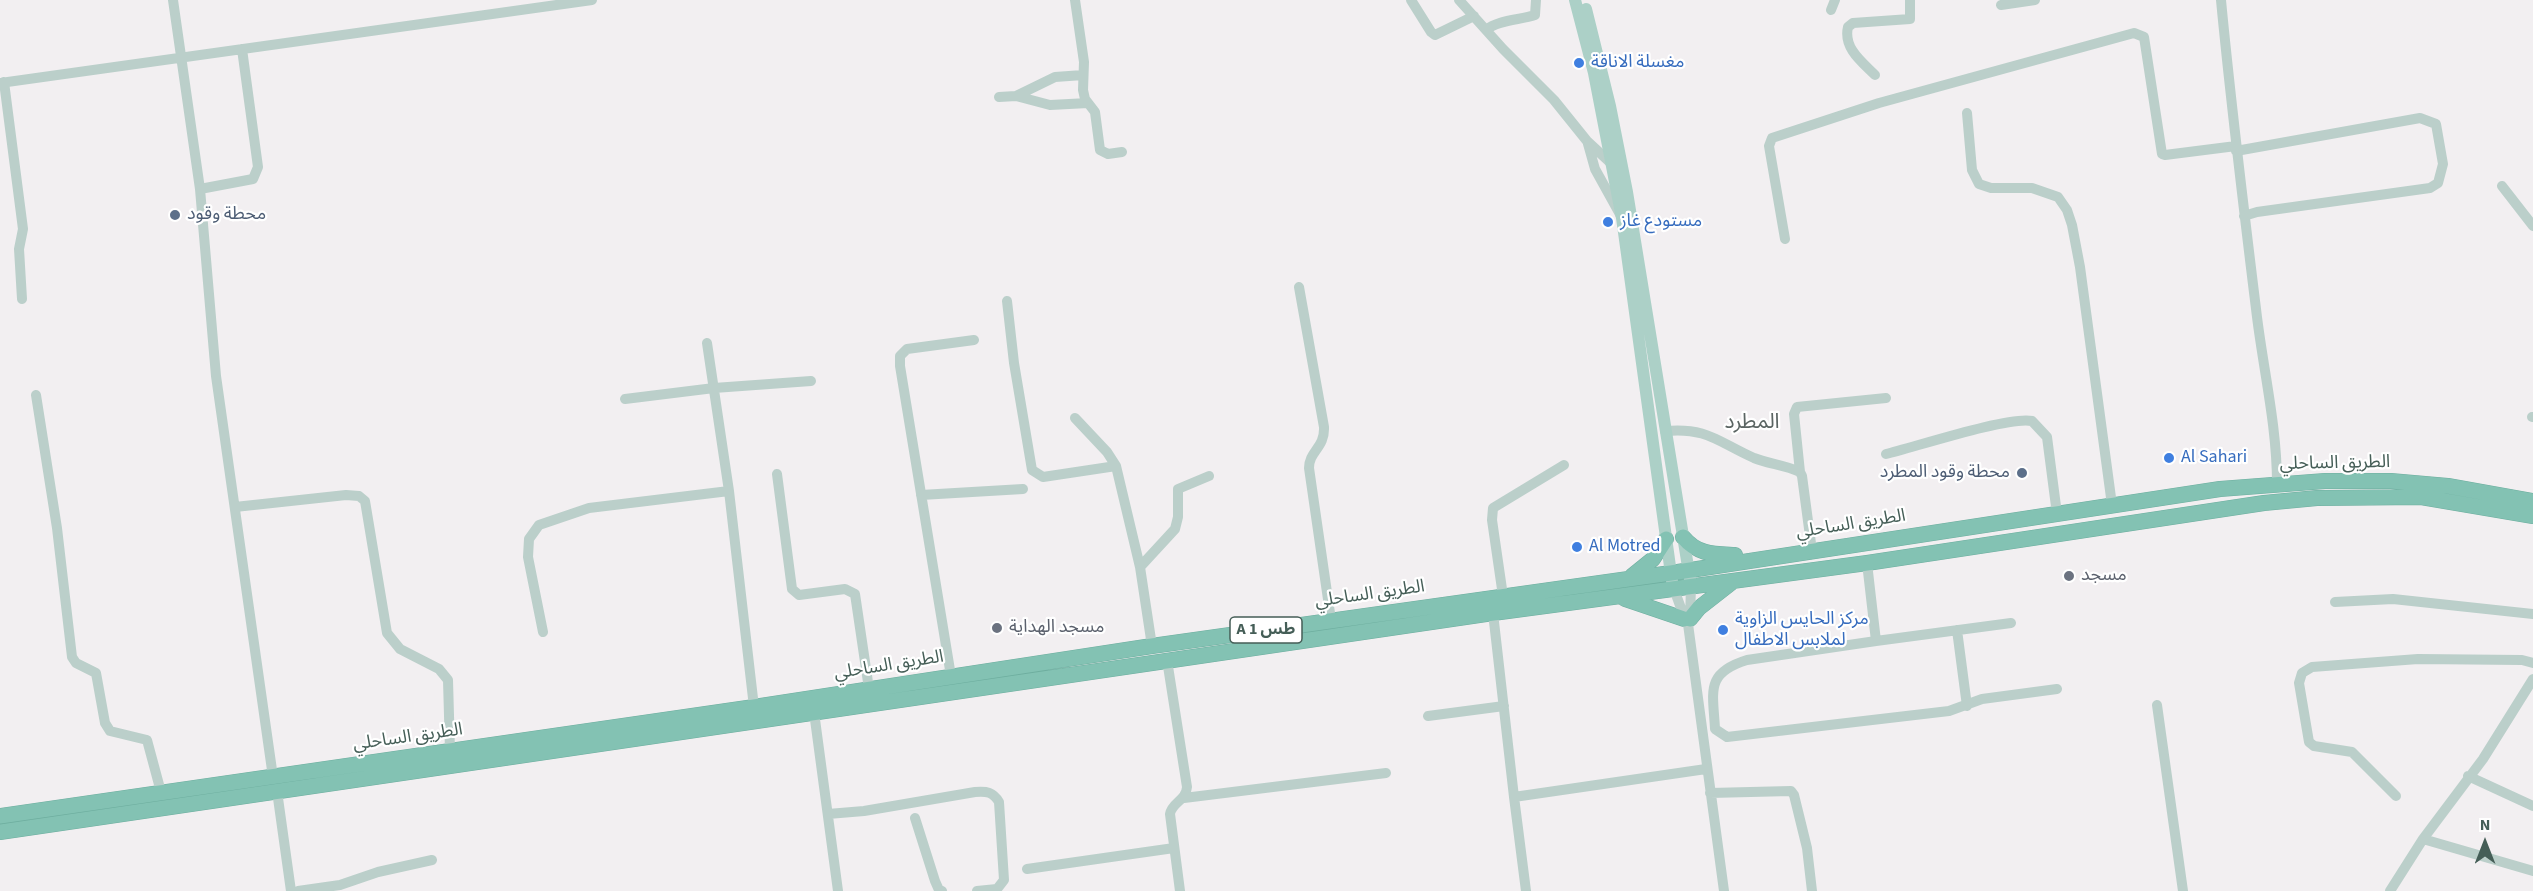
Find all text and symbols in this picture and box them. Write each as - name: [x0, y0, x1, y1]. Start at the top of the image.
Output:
- place label: مغسلة الاناقة: [1591, 52, 1685, 74]
- marker: مغسلة الاناقة: [1572, 56, 1586, 70]
- place label: محطة وقود: [187, 204, 266, 226]
- marker: محطة وقود: [168, 208, 182, 222]
- place label: مستودع غاز: [1620, 211, 1702, 233]
- marker: مستودع غاز: [1601, 215, 1615, 229]
- district label: المطرد: [1724, 410, 1780, 436]
- place label: Al Sahari: [2181, 447, 2247, 469]
- marker: Al Sahari: [2162, 451, 2176, 465]
- street label: الطريق الساحلي: [2280, 452, 2390, 476]
- place label: محطة وقود المطرد: [1880, 462, 2010, 484]
- marker: محطة وقود المطرد: [2015, 466, 2029, 480]
- street label: الطريق الساحلي: [1795, 506, 1907, 544]
- place label: Al Motred: [1589, 536, 1661, 558]
- marker: Al Motred: [1570, 540, 1584, 554]
- place label: مسجد: [2081, 565, 2127, 587]
- marker: مسجد: [2062, 569, 2076, 583]
- street label: الطريق الساحلي: [1314, 577, 1426, 613]
- place label: مركز الحايس الزاوية لملابس الاطفال: [1735, 609, 1869, 652]
- place label: مسجد الهداية: [1009, 617, 1104, 639]
- road number: A 1 طس: [1230, 617, 1302, 643]
- marker: مسجد الهداية: [990, 621, 1004, 635]
- marker: مركز الحايس الزاوية لملابس الاطفال: [1716, 623, 1730, 637]
- street label: الطريق الساحلي: [833, 647, 945, 685]
- street label: الطريق الساحلي: [352, 720, 464, 756]
- north arrow: [2455, 813, 2515, 873]
- text: N: [2480, 814, 2490, 836]

